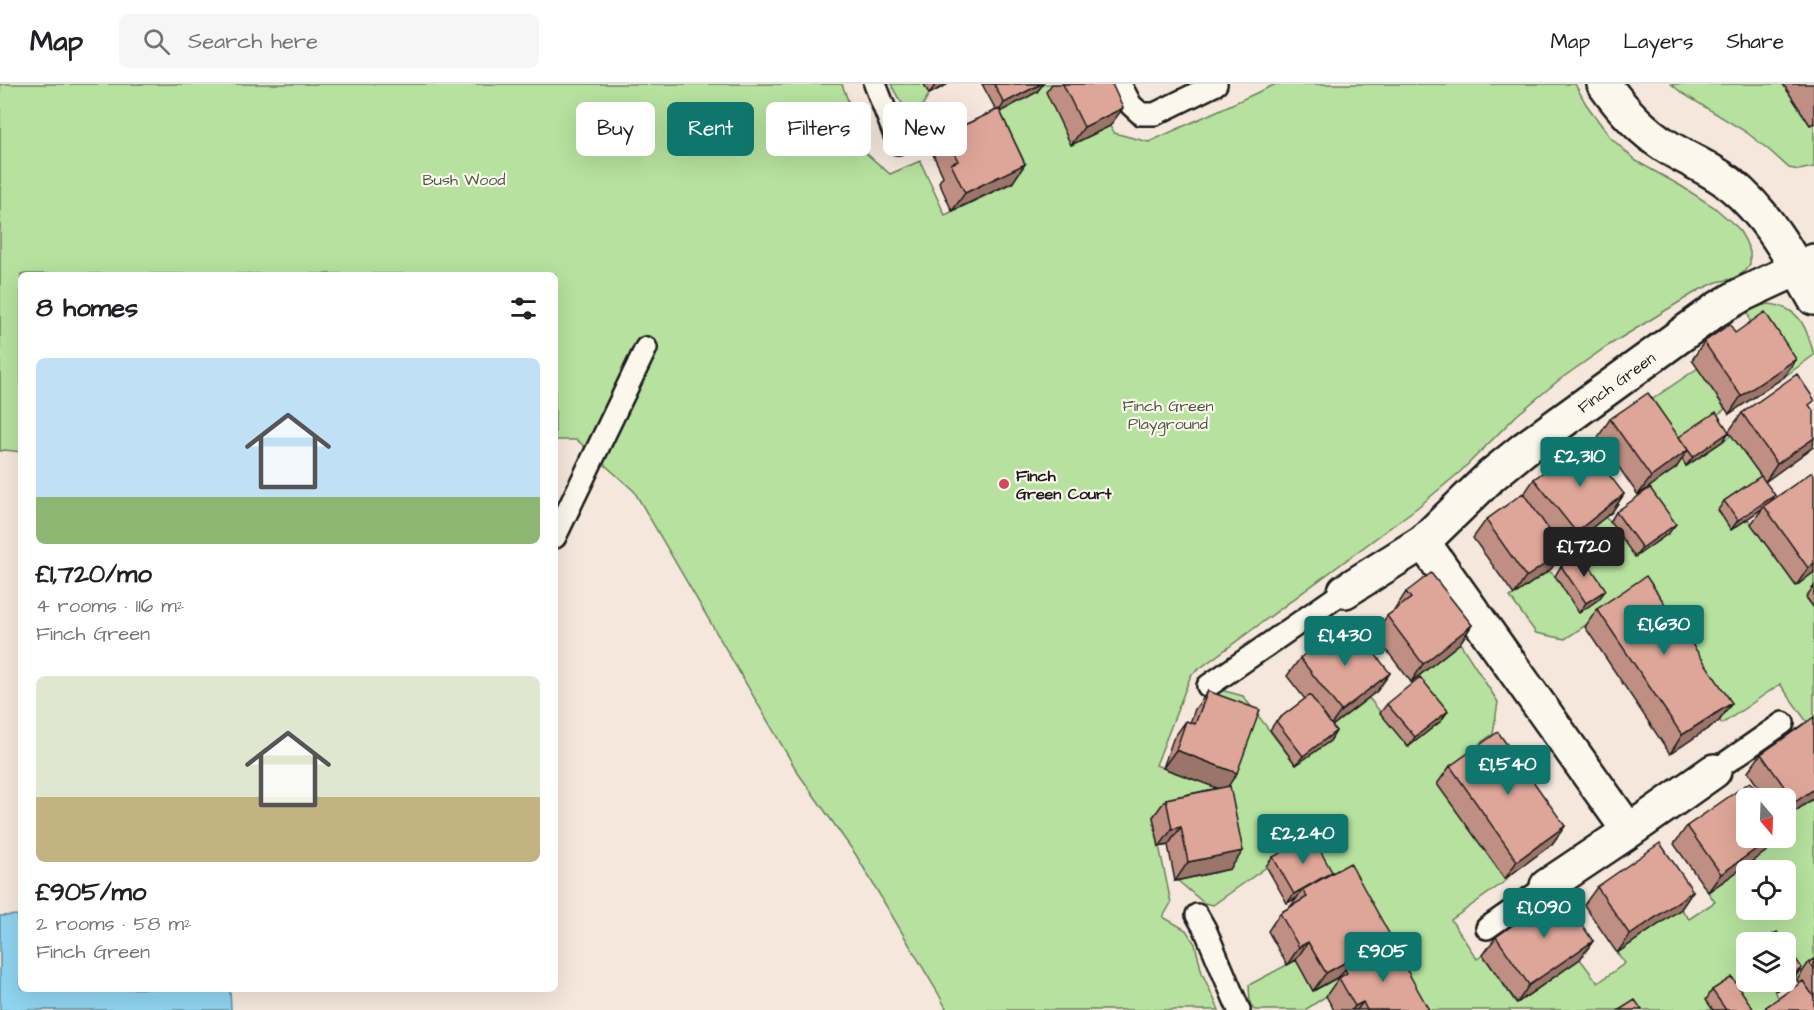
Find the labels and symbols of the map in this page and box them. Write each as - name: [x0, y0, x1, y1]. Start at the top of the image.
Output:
- park label: Bush Wood: [422, 169, 506, 191]
- street label: Finch Green: [1573, 347, 1660, 419]
- park label: Finch Green Playground: [1122, 395, 1214, 436]
- pin: £2,310: [1531, 437, 1629, 488]
- place label: Finch Green Court: [1016, 465, 1112, 505]
- marker: Finch Green Court: [997, 477, 1011, 491]
- pin: £1,720: [1535, 527, 1633, 578]
- pin: £1,630: [1615, 605, 1713, 656]
- pin: £1,430: [1296, 616, 1394, 667]
- pin: £1,540: [1459, 745, 1557, 796]
- north arrow: [1736, 788, 1796, 848]
- pin: £2,240: [1254, 814, 1352, 865]
- pin: £1,090: [1495, 888, 1593, 939]
- pin: £905: [1347, 932, 1419, 983]

